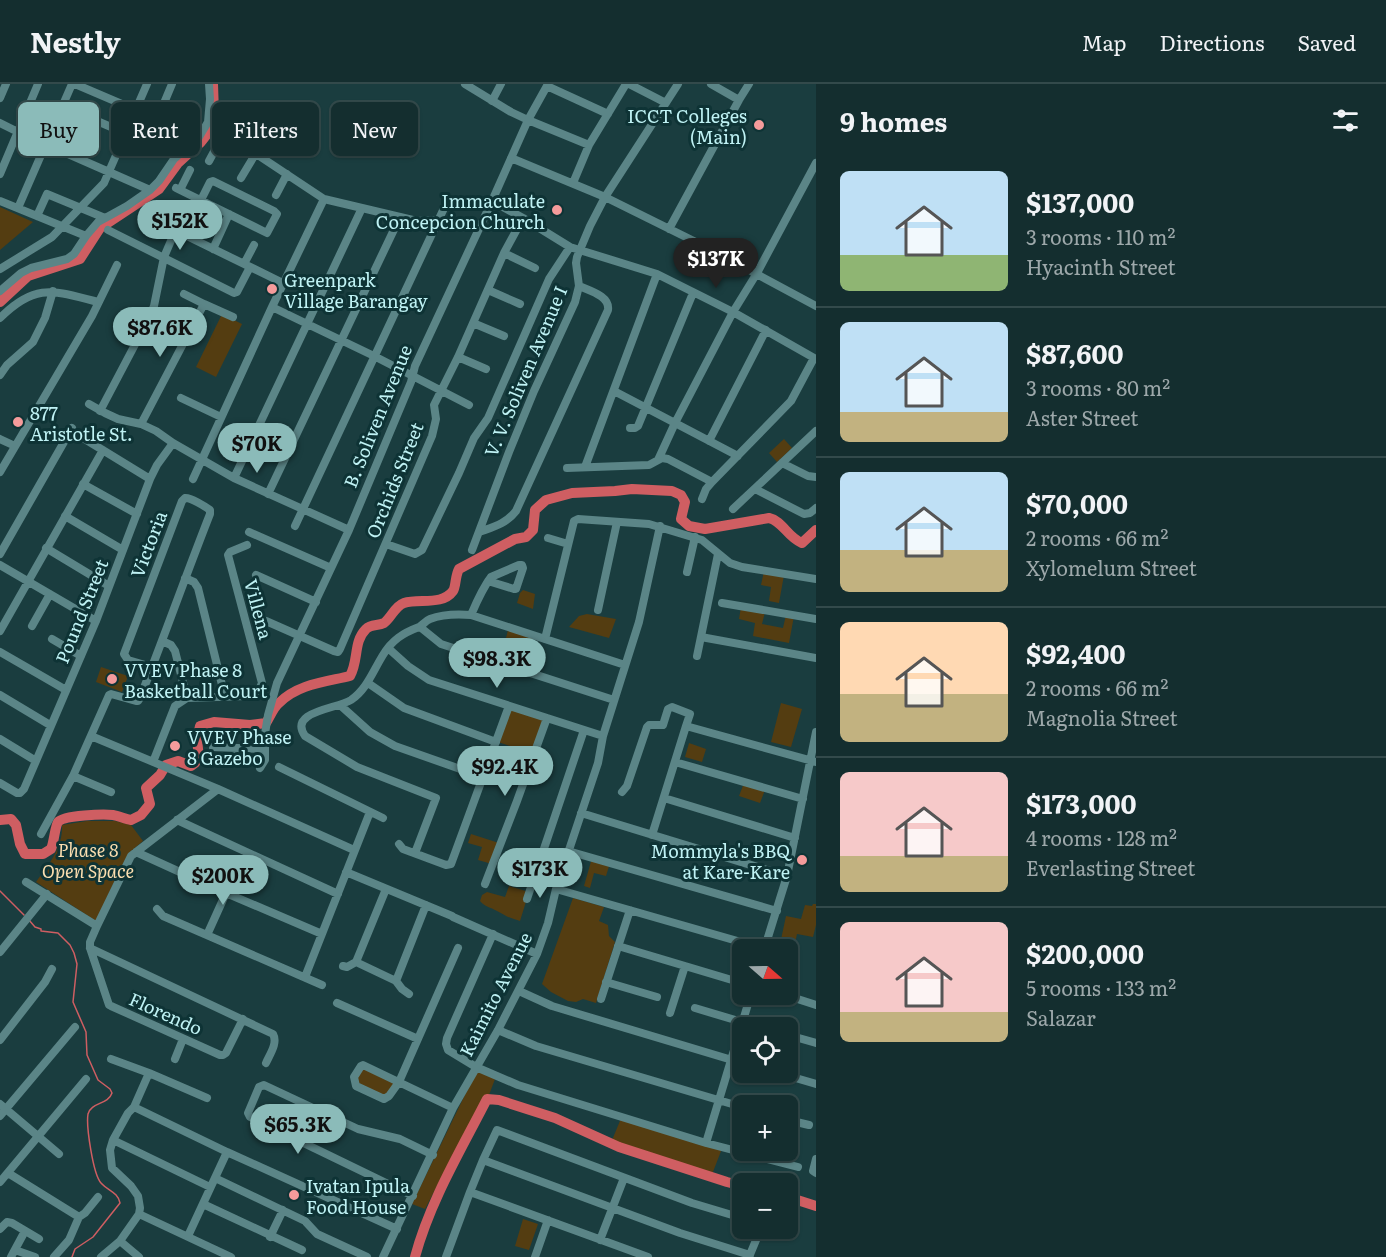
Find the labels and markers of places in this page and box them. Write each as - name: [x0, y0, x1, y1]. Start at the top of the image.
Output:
- place label: ICCT Colleges (Main): [627, 102, 747, 150]
- marker: ICCT Colleges (Main): [752, 118, 766, 132]
- place label: Immaculate Concepcion Church: [376, 187, 545, 235]
- pin: $152K: [138, 200, 222, 251]
- marker: Immaculate Concepcion Church: [550, 203, 564, 217]
- pin: $137K: [674, 238, 758, 289]
- place label: Greenpark Village Barangay: [284, 266, 428, 314]
- marker: Greenpark Village Barangay: [265, 282, 279, 296]
- pin: $87.6K: [111, 307, 209, 358]
- place label: 877 Aristotle St.: [30, 399, 133, 447]
- marker: 877 Aristotle St.: [11, 415, 25, 429]
- pin: $70K: [221, 423, 293, 474]
- pin: $98.3K: [448, 638, 546, 689]
- place label: VVEV Phase 8 Basketball Court: [124, 656, 268, 704]
- marker: VVEV Phase 8 Basketball Court: [105, 672, 119, 686]
- place label: VVEV Phase 8 Gazebo: [187, 723, 292, 771]
- marker: VVEV Phase 8 Gazebo: [168, 739, 182, 753]
- pin: $92.4K: [456, 746, 554, 797]
- place label: Mommyla's BBQ at Kare-Kare: [650, 837, 792, 885]
- pin: $173K: [498, 848, 582, 899]
- marker: Mommyla's BBQ at Kare-Kare: [795, 853, 809, 867]
- pin: $200K: [181, 855, 265, 906]
- pin: $65.3K: [249, 1104, 347, 1155]
- place label: Ivatan Ipula Food House: [306, 1172, 410, 1220]
- marker: Ivatan Ipula Food House: [287, 1188, 301, 1202]

